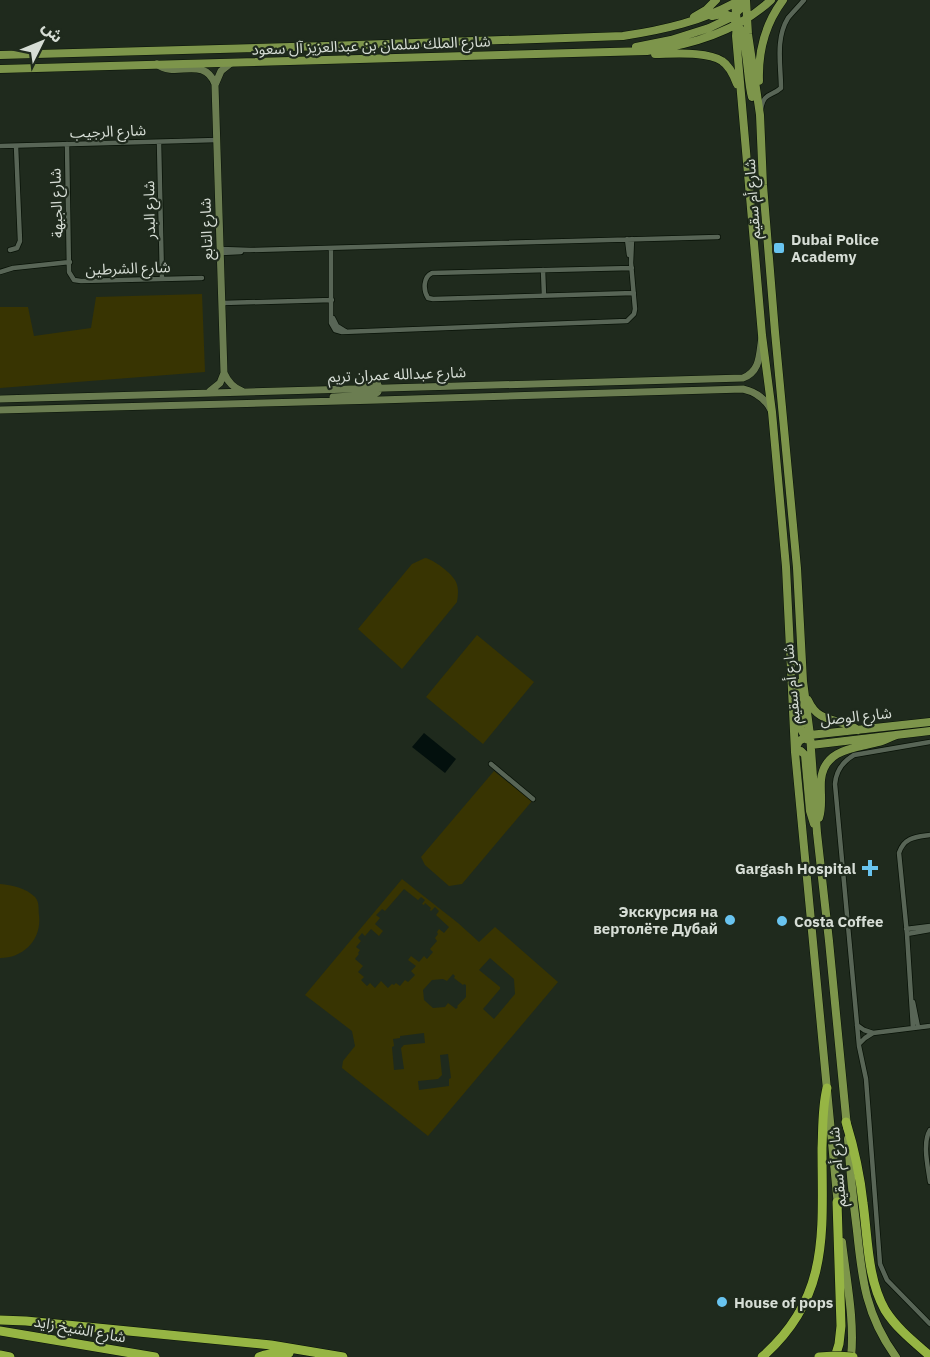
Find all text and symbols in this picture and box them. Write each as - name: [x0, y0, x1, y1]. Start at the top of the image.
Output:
- north arrow: [12, 12, 72, 72]
- text: ش: [38, 17, 68, 47]
- street label: شارع الملك سلمان بن عبدالعزيز آل سعود: [251, 31, 491, 62]
- street label: شارع الرجيب: [69, 120, 147, 145]
- street label: شارع أم سقيم: [740, 158, 767, 240]
- street label: شارع الجبهة: [45, 167, 70, 238]
- street label: شارع البدر: [139, 180, 162, 241]
- street label: شارع التابع: [195, 197, 220, 260]
- place label: Dubai Police Academy: [791, 230, 879, 266]
- marker: Dubai Police Academy: [772, 241, 786, 255]
- street label: شارع الشرطين: [85, 257, 171, 282]
- street label: شارع عبدالله عمران تريم: [328, 362, 467, 389]
- street label: شارع أم سقيم: [778, 643, 807, 725]
- street label: شارع الوصل: [819, 703, 893, 732]
- place label: Gargash Hospital: [735, 859, 856, 878]
- marker: Gargash Hospital: [861, 859, 879, 877]
- place label: Экскурсия на вертолёте Дубай: [593, 902, 718, 938]
- place label: Costa Coffee: [794, 912, 883, 931]
- marker: Экскурсия на вертолёте Дубай: [723, 913, 737, 927]
- marker: Costa Coffee: [775, 914, 789, 928]
- street label: شارع أم سقيم: [824, 1126, 853, 1208]
- place label: House of pops: [734, 1293, 834, 1312]
- marker: House of pops: [715, 1295, 729, 1309]
- street label: شارع الشيخ زايد: [32, 1312, 128, 1349]

